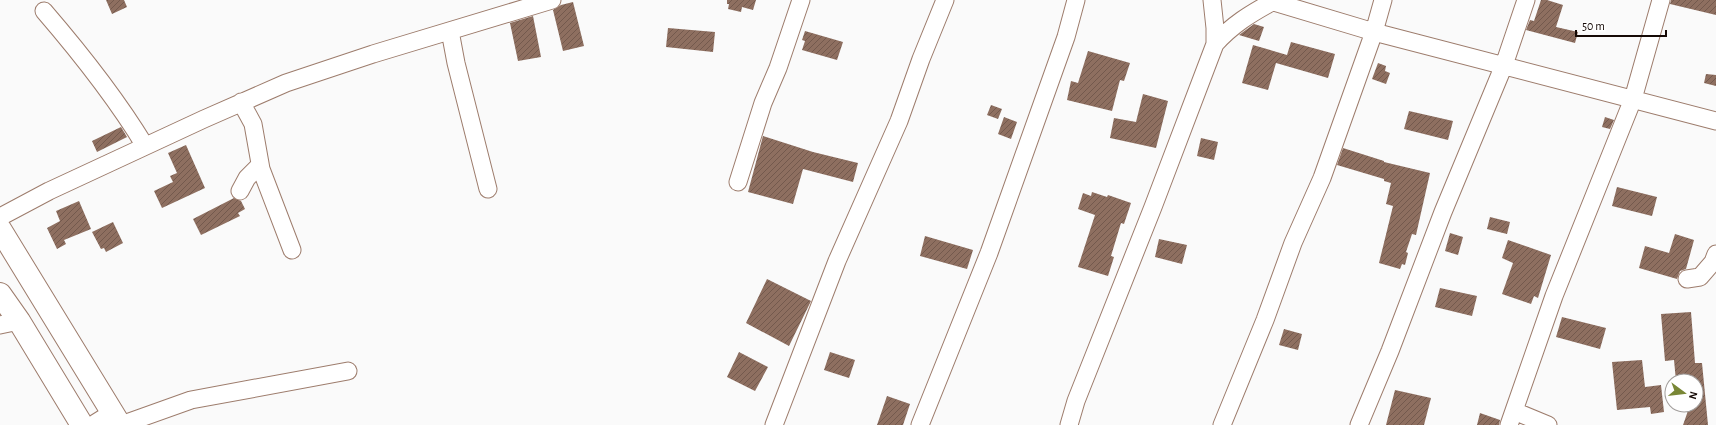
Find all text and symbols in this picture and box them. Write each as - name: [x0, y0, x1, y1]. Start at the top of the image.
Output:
- scale bar: [1576, 12, 1666, 38]
- text: 50 m: [1582, 20, 1605, 32]
- north arrow: [1664, 373, 1704, 413]
- text: N: [1687, 390, 1699, 401]

